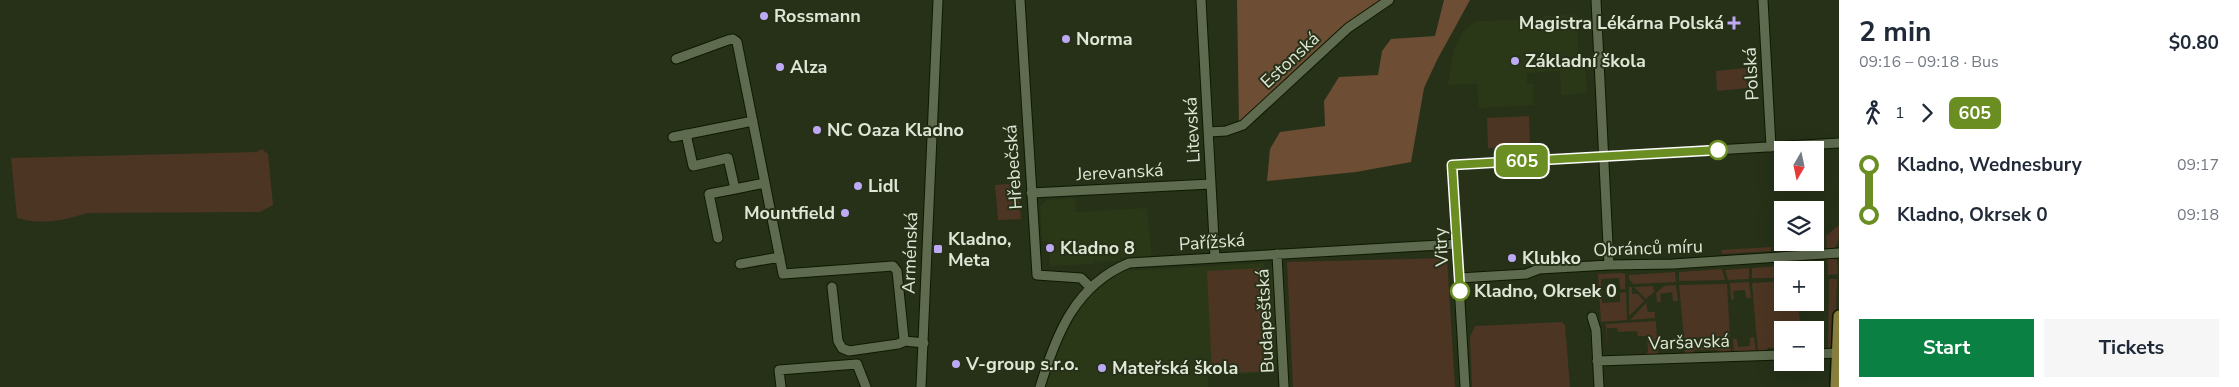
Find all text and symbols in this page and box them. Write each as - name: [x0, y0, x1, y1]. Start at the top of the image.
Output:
- place label: Rossmann: [774, 4, 861, 28]
- marker: Rossmann: [758, 10, 770, 22]
- place label: Magistra Lékárna Polská: [1519, 11, 1724, 35]
- text: 2 min: [1859, 13, 1931, 51]
- marker: Magistra Lékárna Polská: [1728, 17, 1740, 29]
- place label: Norma: [1076, 27, 1133, 51]
- street label: Estonská: [1255, 27, 1325, 93]
- text: $0.80: [2169, 30, 2219, 56]
- marker: Norma: [1060, 33, 1072, 45]
- street label: Polská: [1738, 47, 1764, 101]
- place label: Základní škola: [1525, 49, 1646, 73]
- text: 09:16 – 09:18 · Bus: [1859, 51, 1999, 73]
- place label: Alza: [790, 55, 827, 79]
- marker: Základní škola: [1509, 55, 1521, 67]
- marker: Alza: [774, 61, 786, 73]
- street label: Litevská: [1178, 97, 1206, 163]
- icon: walk: [1859, 99, 1887, 127]
- icon: forward: [1913, 99, 1941, 127]
- text: 605: [1959, 101, 1991, 125]
- text: 1: [1895, 102, 1905, 124]
- place label: NC Oaza Kladno: [827, 118, 964, 142]
- marker: NC Oaza Kladno: [811, 124, 823, 136]
- street label: Hřebečská: [998, 124, 1028, 210]
- unlabelled marker: [1708, 140, 1728, 160]
- north arrow: [1774, 141, 1824, 191]
- map controls: [1774, 141, 1824, 371]
- line badge: 605: [1493, 145, 1551, 177]
- text: 605: [1506, 149, 1538, 173]
- text: Kladno, Wednesbury: [1897, 152, 2082, 178]
- text: 09:17: [2177, 154, 2219, 176]
- street label: Jerevanská: [1075, 158, 1164, 186]
- place label: Lidl: [868, 174, 900, 198]
- marker: Lidl: [852, 180, 864, 192]
- place label: Mountfield: [744, 201, 835, 225]
- button: layers: [1774, 201, 1824, 251]
- text: Kladno, Okrsek 0: [1897, 202, 2048, 228]
- text: 09:18: [2177, 204, 2219, 226]
- marker: Mountfield: [839, 207, 851, 219]
- street label: Arménská: [897, 212, 923, 294]
- street label: Vitry: [1428, 226, 1454, 268]
- place label: Kladno, Meta: [948, 227, 1011, 272]
- street label: Pařížská: [1178, 228, 1246, 256]
- street label: Obránců míru: [1593, 234, 1703, 262]
- place label: Kladno 8: [1060, 236, 1135, 260]
- marker: Kladno 8: [1044, 242, 1056, 254]
- marker: Kladno, Meta: [932, 243, 944, 255]
- place label: Klubko: [1522, 246, 1581, 270]
- marker: Klubko: [1506, 252, 1518, 264]
- button: +: [1774, 261, 1824, 311]
- street label: Budapešťská: [1250, 268, 1280, 374]
- place label: Kladno, Okrsek 0: [1474, 279, 1617, 303]
- marker: Kladno, Okrsek 0: [1450, 281, 1470, 301]
- button: Start: [1859, 319, 2034, 377]
- button: Tickets: [2044, 319, 2219, 377]
- button: −: [1774, 321, 1824, 371]
- street label: Varšavská: [1647, 329, 1730, 355]
- place label: V-group s.r.o.: [965, 352, 1079, 376]
- place label: Mateřská škola: [1112, 356, 1238, 380]
- marker: V-group s.r.o.: [950, 358, 962, 370]
- marker: Mateřská škola: [1096, 362, 1108, 374]

